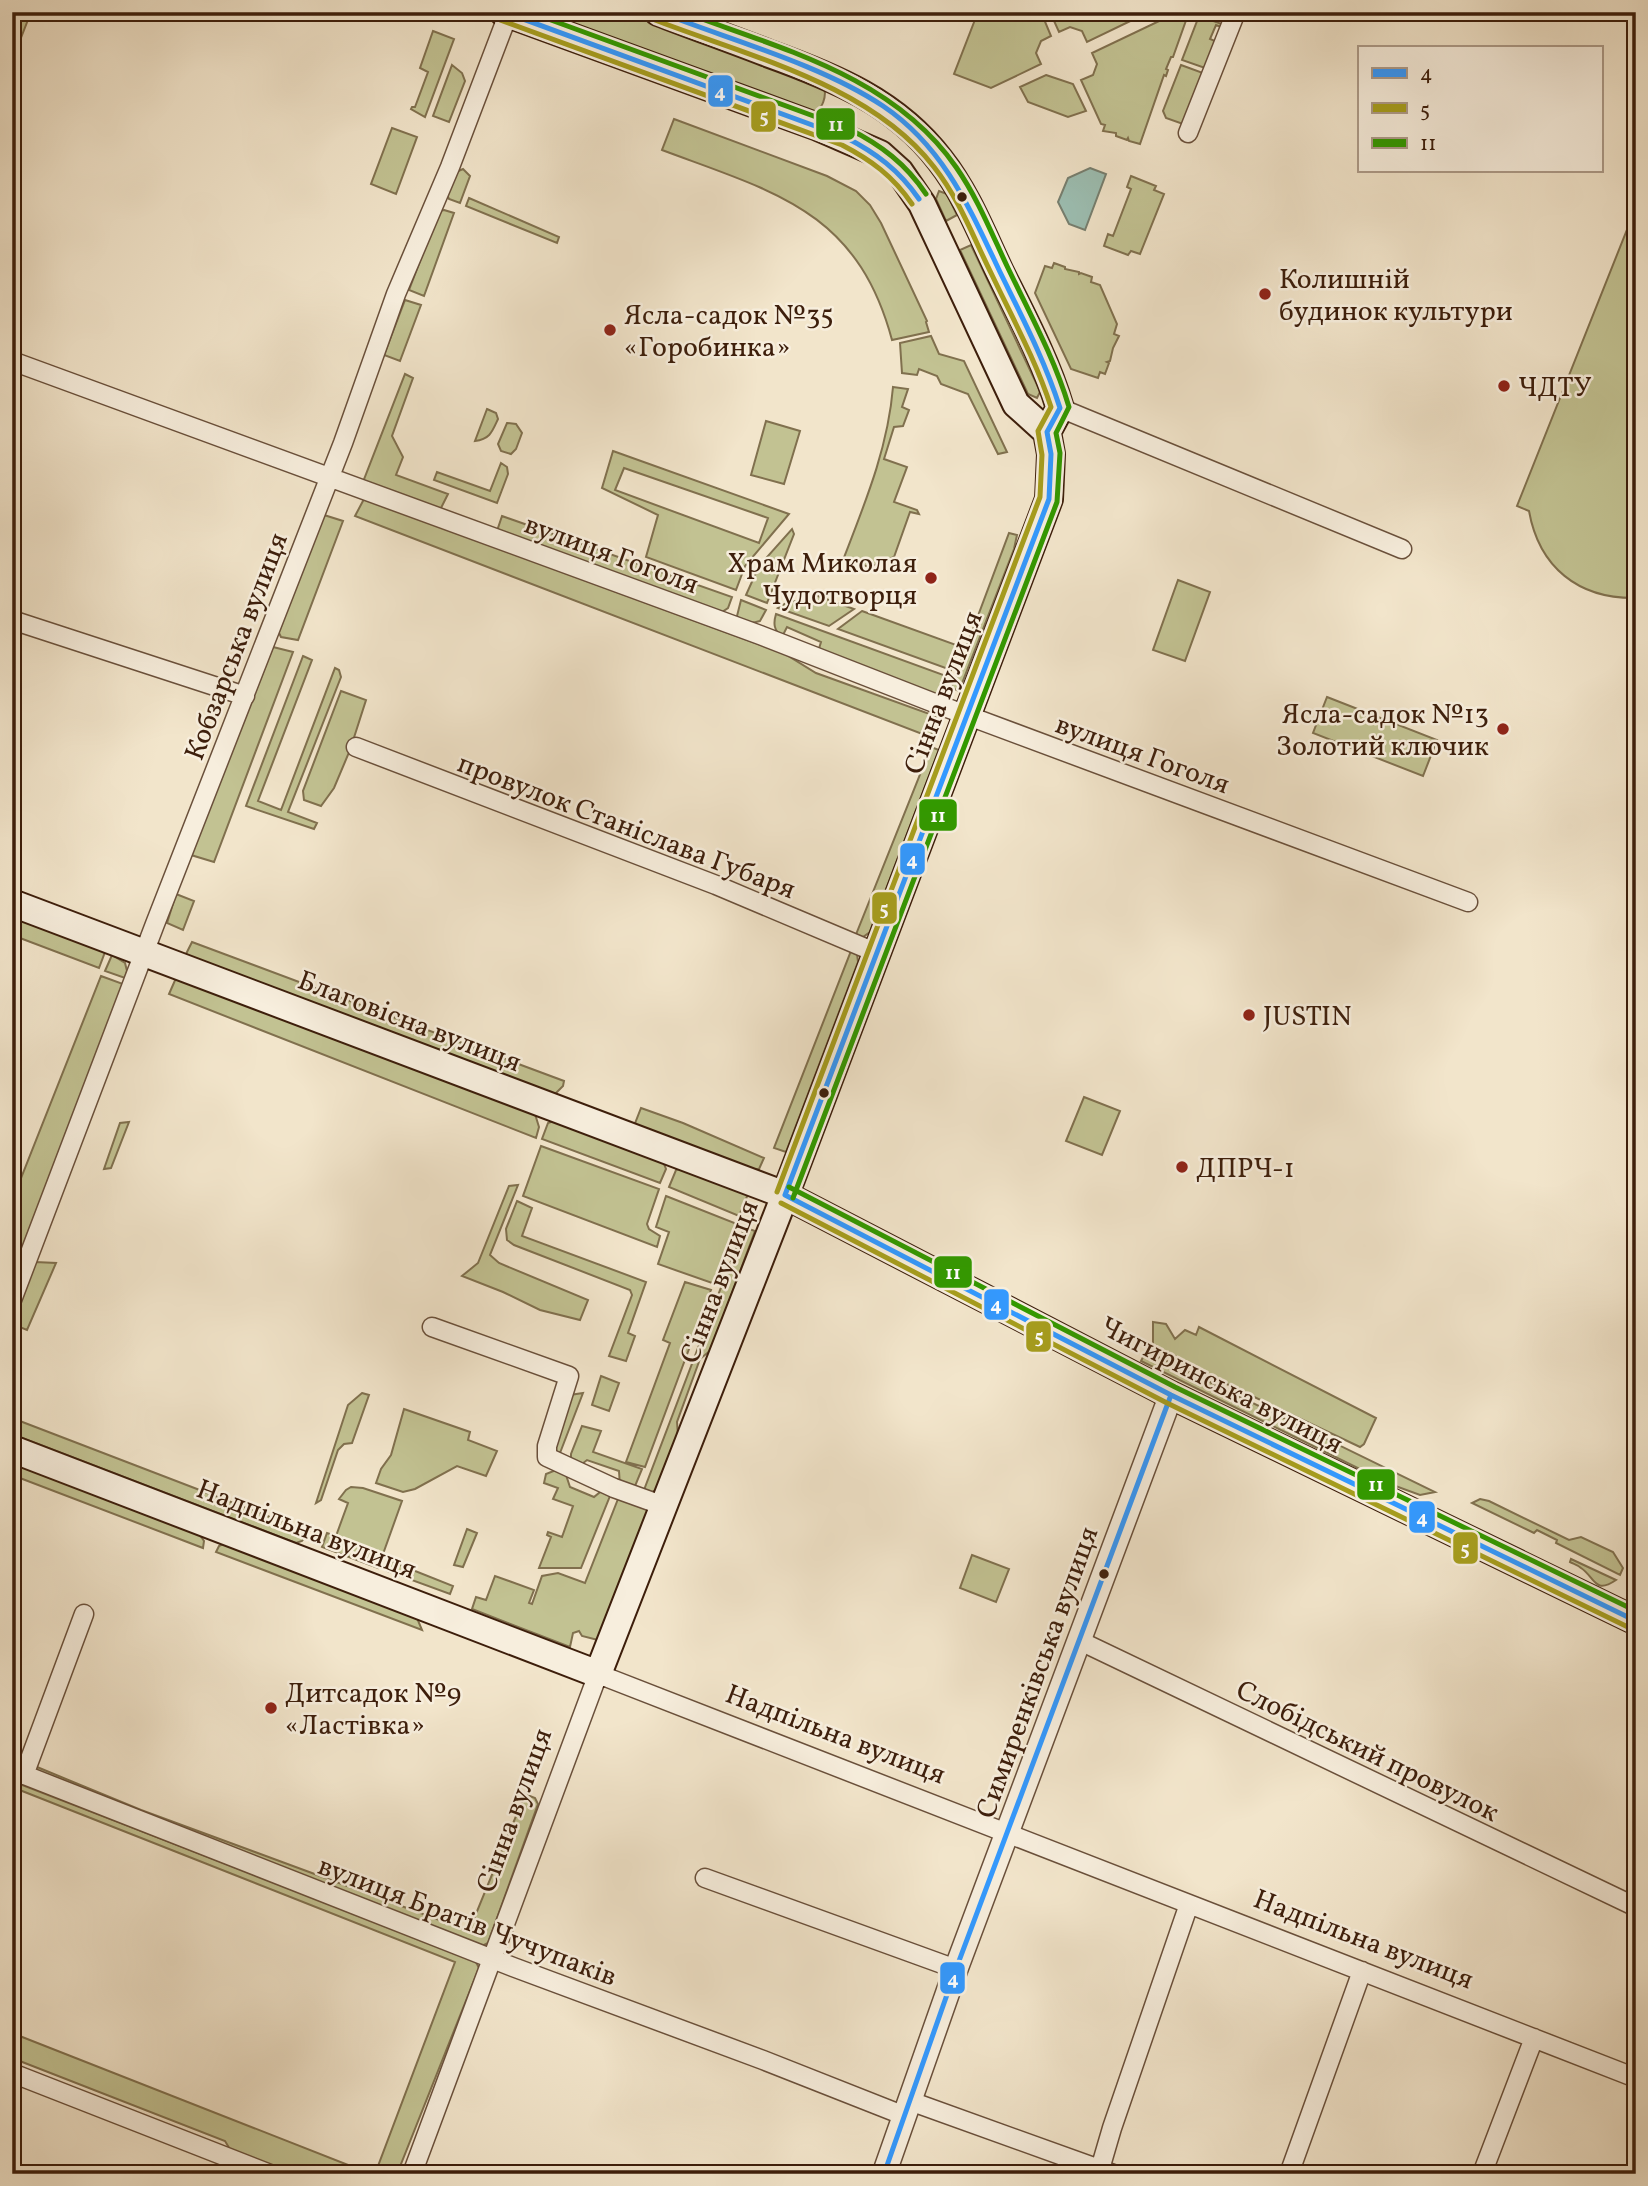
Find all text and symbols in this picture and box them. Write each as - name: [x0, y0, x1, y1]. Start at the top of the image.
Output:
- legend: [1358, 46, 1602, 172]
- text: 4: [1420, 60, 1433, 89]
- line badge: 4: [707, 74, 734, 108]
- text: 4: [714, 80, 726, 106]
- text: 5: [1420, 96, 1430, 125]
- line badge: 5: [750, 100, 777, 133]
- text: 5: [759, 105, 769, 131]
- line badge: 11: [815, 107, 856, 141]
- text: 11: [828, 113, 844, 139]
- text: 11: [1420, 130, 1436, 159]
- unlabelled marker: [955, 190, 969, 204]
- place label: Колишній будинок культури: [1279, 261, 1513, 332]
- marker: Колишній будинок культури: [1257, 286, 1273, 302]
- place label: Ясла-садок №35 «Горобинка»: [624, 297, 834, 368]
- marker: Ясла-садок №35 «Горобинка»: [602, 322, 618, 338]
- place label: ЧДТУ: [1518, 369, 1592, 408]
- marker: ЧДТУ: [1496, 378, 1512, 394]
- street label: вулиця Гоголя: [519, 506, 704, 605]
- street label: Кобзарська вулиця: [176, 527, 299, 766]
- place label: Храм Миколая Чудотворця: [727, 545, 917, 616]
- marker: Храм Миколая Чудотворця: [923, 570, 939, 586]
- street label: Сінна вулиця: [895, 606, 993, 780]
- place label: Ясла-садок №13 Золотий ключик: [1276, 696, 1489, 767]
- street label: вулиця Гоголя: [1050, 706, 1235, 805]
- marker: Ясла-садок №13 Золотий ключик: [1495, 721, 1511, 737]
- street label: провулок Станіслава Губаря: [451, 745, 801, 910]
- line badge: 11: [918, 798, 958, 832]
- text: 11: [930, 804, 946, 830]
- line badge: 4: [899, 842, 926, 876]
- text: 4: [906, 848, 918, 874]
- line badge: 5: [871, 891, 898, 925]
- text: 5: [879, 897, 889, 923]
- street label: Благовісна вулиця: [292, 962, 527, 1083]
- place label: JUSTIN: [1263, 998, 1352, 1037]
- marker: JUSTIN: [1241, 1007, 1257, 1023]
- unlabelled marker: [817, 1086, 831, 1100]
- place label: ДПРЧ-1: [1196, 1150, 1295, 1189]
- marker: ДПРЧ-1: [1174, 1159, 1190, 1175]
- street label: Сінна вулиця: [671, 1195, 769, 1369]
- line badge: 11: [933, 1255, 973, 1289]
- text: 11: [945, 1261, 961, 1287]
- line badge: 4: [983, 1288, 1010, 1321]
- text: 4: [990, 1293, 1002, 1319]
- street label: Чигиринська вулиця: [1092, 1308, 1349, 1465]
- line badge: 5: [1025, 1320, 1052, 1353]
- text: 5: [1034, 1325, 1044, 1351]
- line badge: 11: [1356, 1468, 1396, 1501]
- street label: Надпільна вулиця: [190, 1470, 422, 1590]
- text: 11: [1368, 1473, 1384, 1499]
- line badge: 4: [1408, 1500, 1436, 1534]
- text: 4: [1416, 1506, 1428, 1532]
- street label: Симиренківська вулиця: [967, 1522, 1109, 1824]
- line badge: 5: [1452, 1531, 1479, 1565]
- text: 5: [1460, 1537, 1470, 1563]
- unlabelled marker: [1097, 1567, 1111, 1581]
- street label: Слобідський провулок: [1229, 1672, 1505, 1833]
- place label: Дитсадок №9 «Ластівка»: [285, 1675, 461, 1746]
- street label: Надпільна вулиця: [719, 1675, 951, 1795]
- marker: Дитсадок №9 «Ластівка»: [263, 1700, 279, 1716]
- street label: Сінна вулиця: [468, 1723, 563, 1898]
- street label: вулиця Братів Чучупаків: [312, 1847, 622, 1997]
- street label: Надпільна вулиця: [1247, 1880, 1479, 2000]
- line badge: 4: [939, 1961, 966, 1995]
- text: 4: [947, 1967, 959, 1993]

